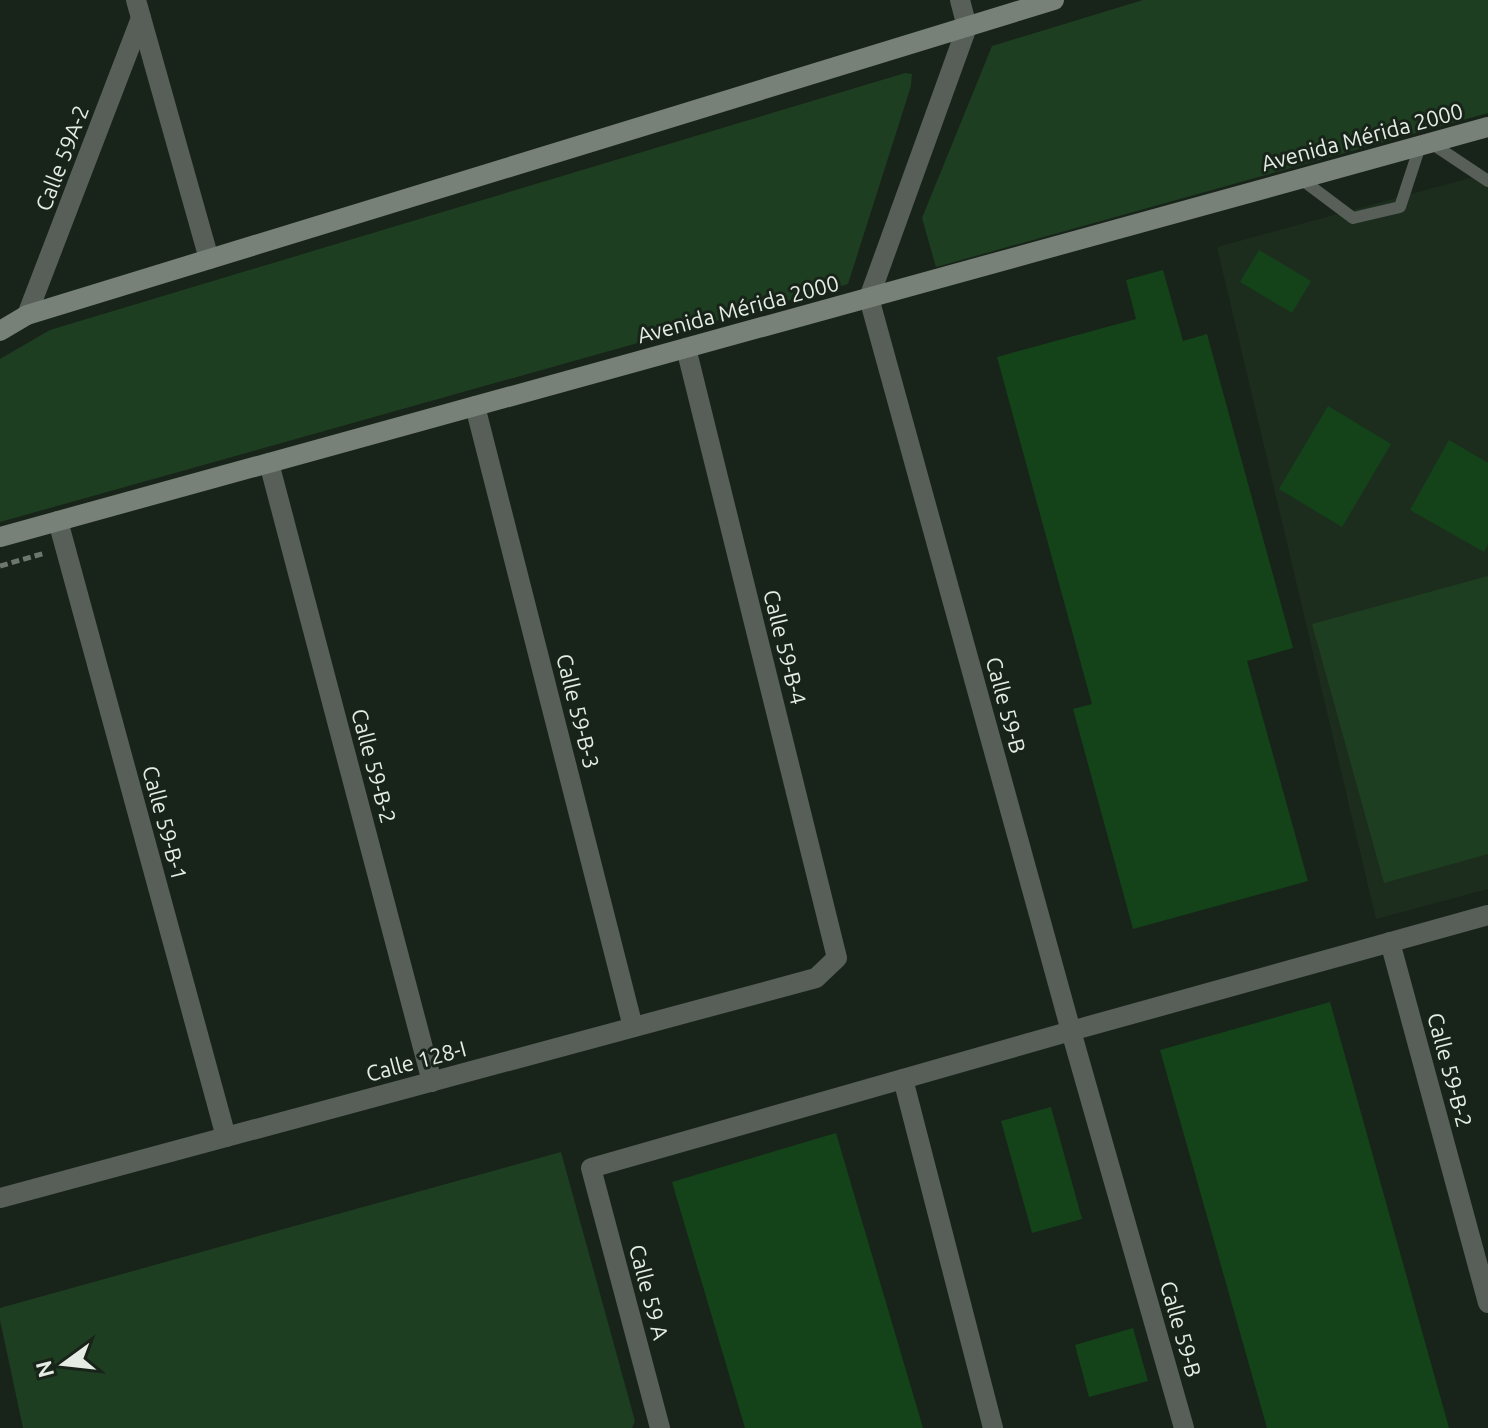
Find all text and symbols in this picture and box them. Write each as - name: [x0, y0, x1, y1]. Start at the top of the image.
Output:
- street label: Avenida Mérida 2000: [1258, 98, 1465, 175]
- street label: Calle 59A-2: [30, 101, 93, 214]
- street label: Avenida Mérida 2000: [634, 270, 841, 347]
- street label: Calle 59-B-4: [759, 587, 812, 707]
- street label: Calle 59-B-3: [552, 651, 605, 771]
- street label: Calle 59-B: [982, 654, 1031, 756]
- street label: Calle 59-B-2: [347, 706, 402, 826]
- street label: Calle 59-B-1: [138, 763, 193, 883]
- street label: Calle 59-B-2: [1423, 1010, 1478, 1130]
- street label: Calle 128-I: [363, 1035, 469, 1086]
- street label: Calle 59 A: [625, 1241, 674, 1343]
- street label: Calle 59-B: [1156, 1278, 1207, 1380]
- north arrow: [24, 1324, 104, 1404]
- text: N: [30, 1358, 58, 1380]

